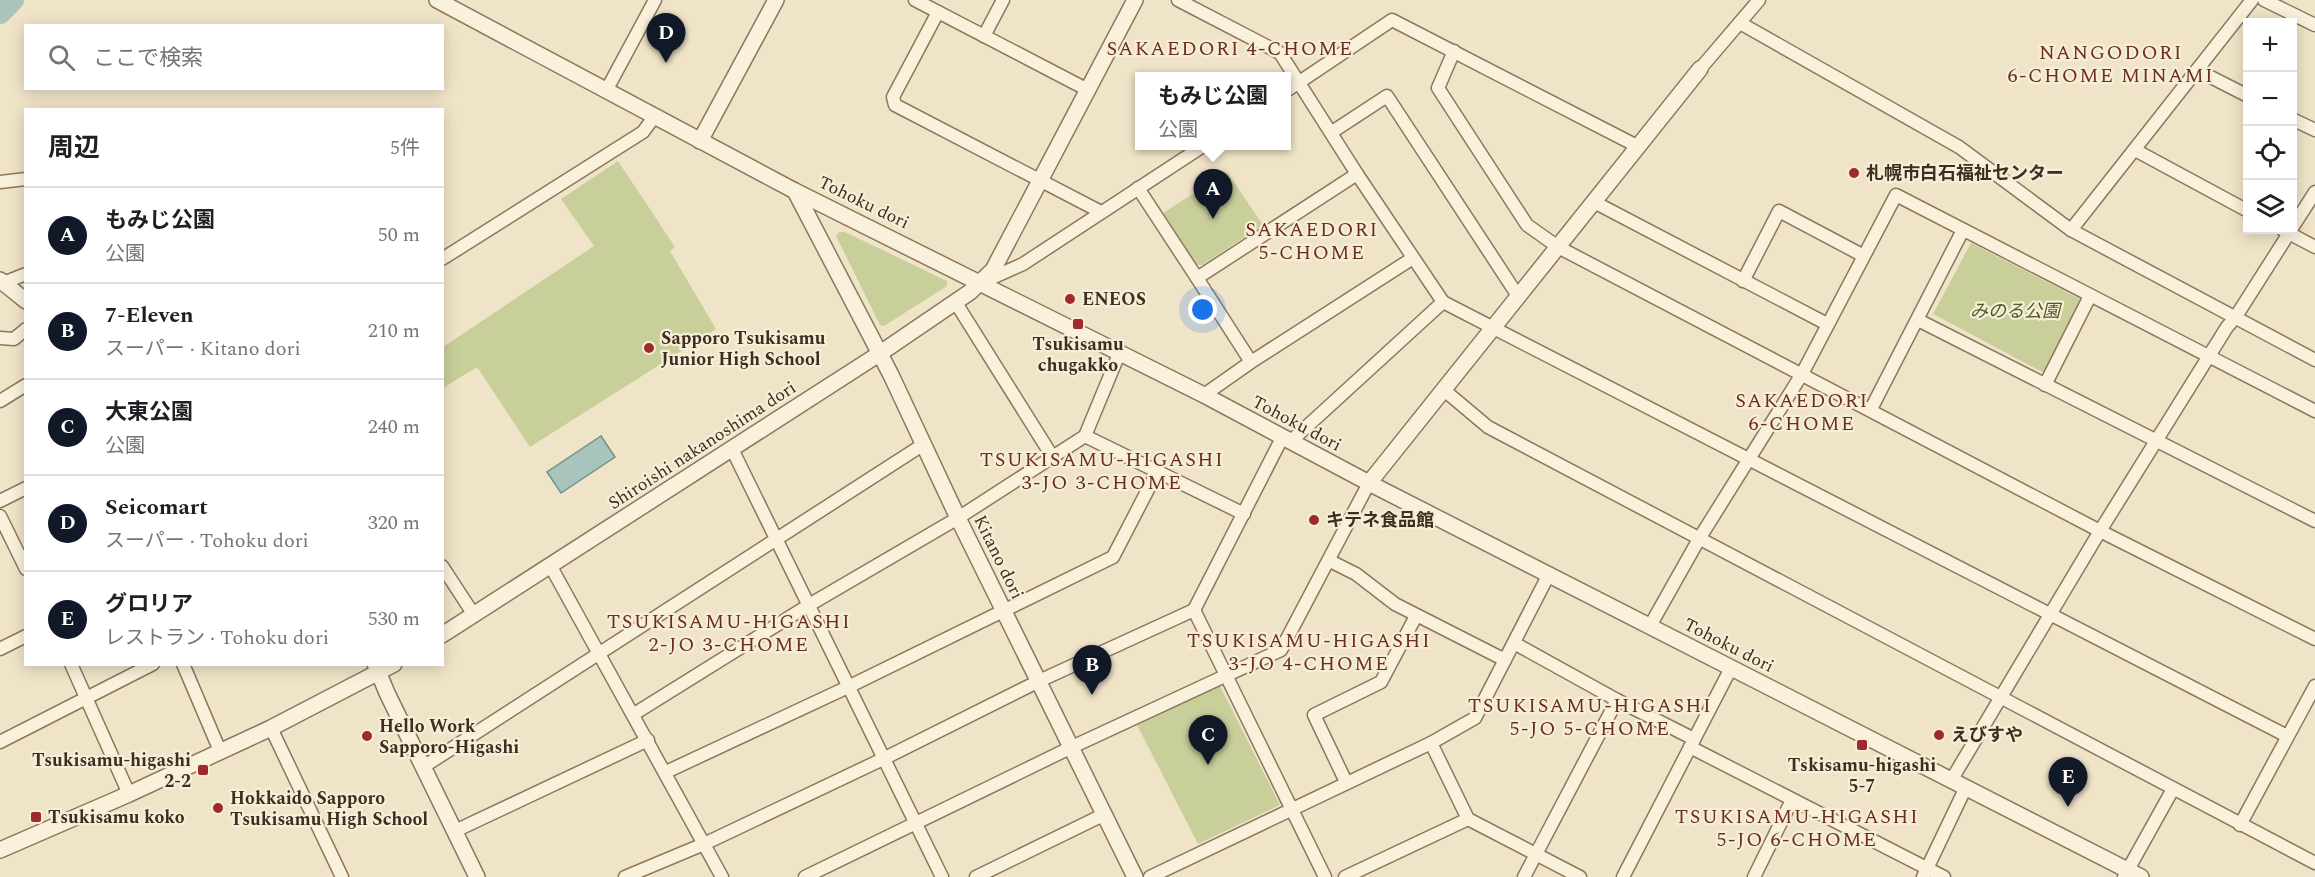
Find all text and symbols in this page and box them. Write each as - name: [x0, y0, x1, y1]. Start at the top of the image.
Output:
- pin: D: [646, 14, 686, 63]
- map controls: [2243, 18, 2297, 234]
- button: +: [2243, 18, 2297, 72]
- search box: [24, 24, 444, 90]
- district label: SAKAEDORI 4-CHOME: [1106, 34, 1354, 64]
- district label: NANGODORI 6-CHOME MINAMI: [2008, 38, 2214, 91]
- icon: search: [45, 41, 78, 74]
- text: ここで検索: [93, 42, 203, 75]
- popup: [1135, 72, 1291, 150]
- button: −: [2243, 72, 2297, 126]
- text: もみじ公園: [1158, 80, 1268, 113]
- text: 公園: [1158, 115, 1198, 145]
- button: locate: [2243, 126, 2297, 180]
- text: 周辺: [48, 128, 100, 168]
- text: 5件: [390, 133, 420, 163]
- place label: 札幌市白石福祉センター: [1866, 160, 2064, 187]
- marker: 札幌市白石福祉センター: [1847, 166, 1861, 180]
- street label: Tohoku dori: [814, 169, 914, 236]
- pin: A: [1194, 170, 1232, 219]
- button: layers: [2243, 180, 2297, 234]
- text: もみじ公園: [105, 204, 215, 237]
- district label: SAKAEDORI 5-CHOME: [1245, 215, 1379, 268]
- text: A: [60, 220, 75, 250]
- text: 50 m: [378, 220, 420, 250]
- text: 公園: [105, 239, 145, 269]
- place label: ENEOS: [1082, 286, 1146, 313]
- marker: ENEOS: [1063, 292, 1077, 306]
- your location: [1188, 295, 1217, 324]
- park label: みのる公園: [1970, 298, 2063, 325]
- text: 7-Eleven: [105, 299, 194, 332]
- text: B: [60, 316, 75, 346]
- text: 210 m: [368, 316, 420, 346]
- marker: Tsukisamu chugakko: [1071, 317, 1085, 331]
- place label: Sapporo Tsukisamu Junior High School: [661, 325, 826, 373]
- place label: Tsukisamu chugakko: [1032, 331, 1124, 379]
- text: スーパー · Kitano dori: [105, 334, 301, 364]
- marker: Sapporo Tsukisamu Junior High School: [642, 341, 656, 355]
- street label: Shiroishi nakanoshima dori: [603, 374, 802, 516]
- district label: SAKAEDORI 6-CHOME: [1735, 386, 1869, 439]
- street label: Tohoku dori: [1247, 388, 1346, 458]
- text: 大東公園: [105, 396, 193, 429]
- text: C: [60, 412, 75, 442]
- text: 240 m: [368, 412, 420, 442]
- text: 公園: [105, 431, 145, 461]
- district label: TSUKISAMU-HIGASHI 3-JO 3-CHOME: [980, 445, 1224, 498]
- text: Seicomart: [105, 491, 208, 524]
- place label: キテネ食品館: [1326, 507, 1434, 534]
- text: D: [59, 508, 76, 538]
- text: 320 m: [368, 508, 420, 538]
- street label: Kitano dori: [967, 510, 1031, 604]
- marker: キテネ食品館: [1307, 513, 1321, 527]
- text: スーパー · Tohoku dori: [105, 526, 309, 556]
- text: グロリア: [105, 588, 193, 621]
- text: E: [61, 604, 74, 634]
- text: 530 m: [368, 604, 420, 634]
- district label: TSUKISAMU-HIGASHI 2-JO 3-CHOME: [607, 607, 851, 660]
- street label: Tohoku dori: [1679, 611, 1779, 680]
- text: レストラン · Tohoku dori: [105, 623, 329, 653]
- district label: TSUKISAMU-HIGASHI 3-JO 4-CHOME: [1187, 626, 1431, 679]
- pin: B: [1072, 646, 1112, 695]
- district label: TSUKISAMU-HIGASHI 5-JO 5-CHOME: [1468, 691, 1712, 744]
- place label: Hello Work Sapporo-Higashi: [379, 713, 519, 761]
- pin: C: [1188, 716, 1228, 765]
- place label: えびすや: [1951, 722, 2023, 749]
- marker: えびすや: [1932, 728, 1946, 742]
- marker: Hello Work Sapporo-Higashi: [360, 729, 374, 743]
- marker: Tskisamu-higashi 5-7: [1855, 738, 1869, 752]
- place label: Tsukisamu-higashi 2-2: [32, 747, 191, 795]
- place label: Tskisamu-higashi 5-7: [1788, 752, 1936, 800]
- pin: E: [2048, 758, 2088, 807]
- marker: Tsukisamu-higashi 2-2: [196, 763, 210, 777]
- place label: Hokkaido Sapporo Tsukisamu High School: [230, 785, 428, 833]
- marker: Hokkaido Sapporo Tsukisamu High School: [211, 801, 225, 815]
- district label: TSUKISAMU-HIGASHI 5-JO 6-CHOME: [1675, 802, 1919, 855]
- place label: Tsukisamu koko: [48, 804, 185, 831]
- marker: Tsukisamu koko: [29, 810, 43, 824]

